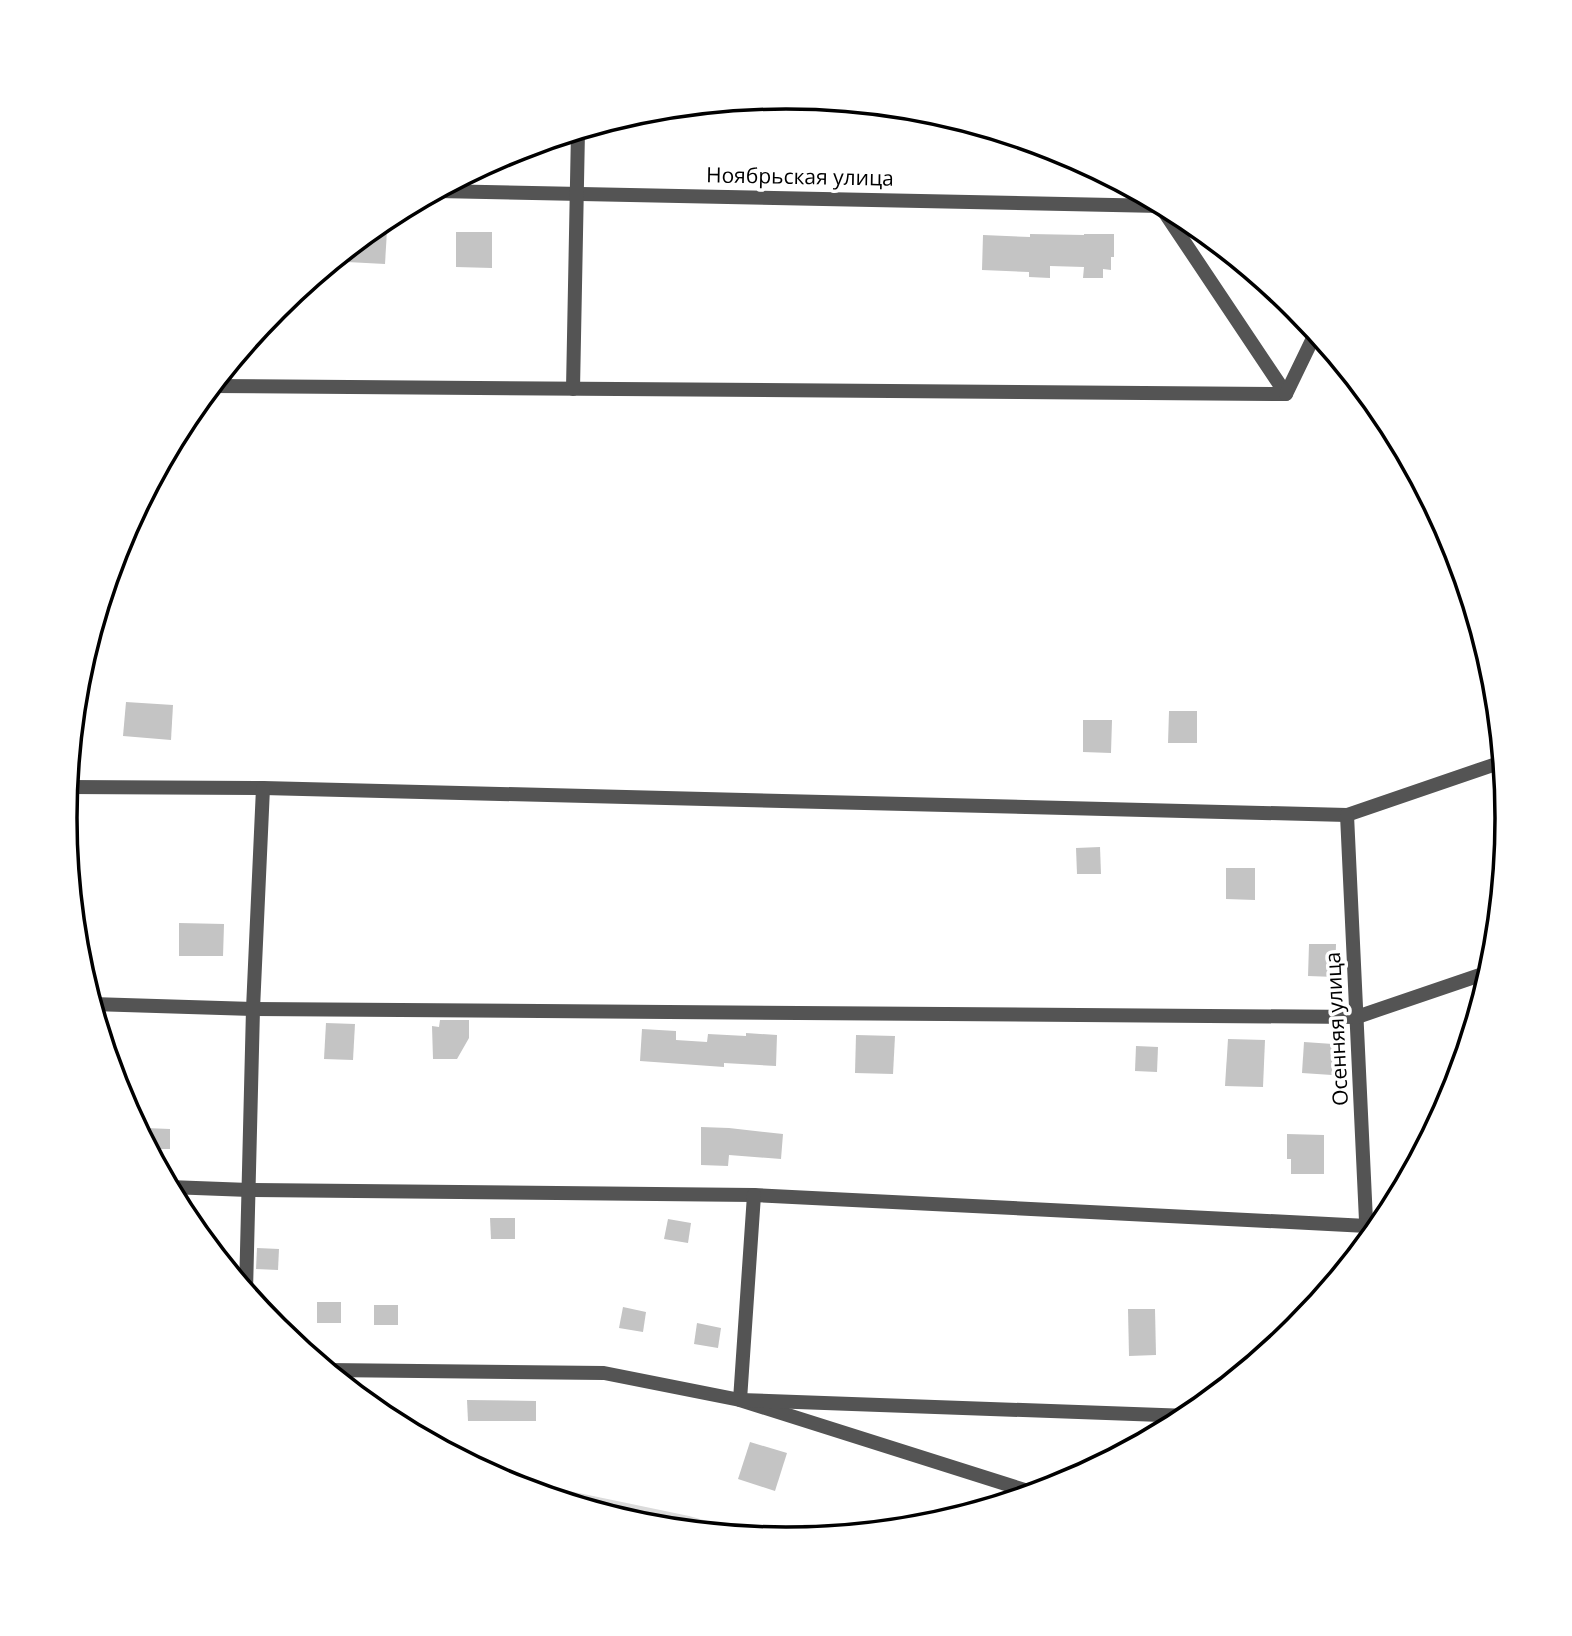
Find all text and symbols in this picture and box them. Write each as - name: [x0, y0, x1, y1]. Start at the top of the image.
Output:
- street label: Ноябрьская улица: [706, 160, 894, 192]
- street label: Осенняя улица: [1318, 951, 1354, 1107]

